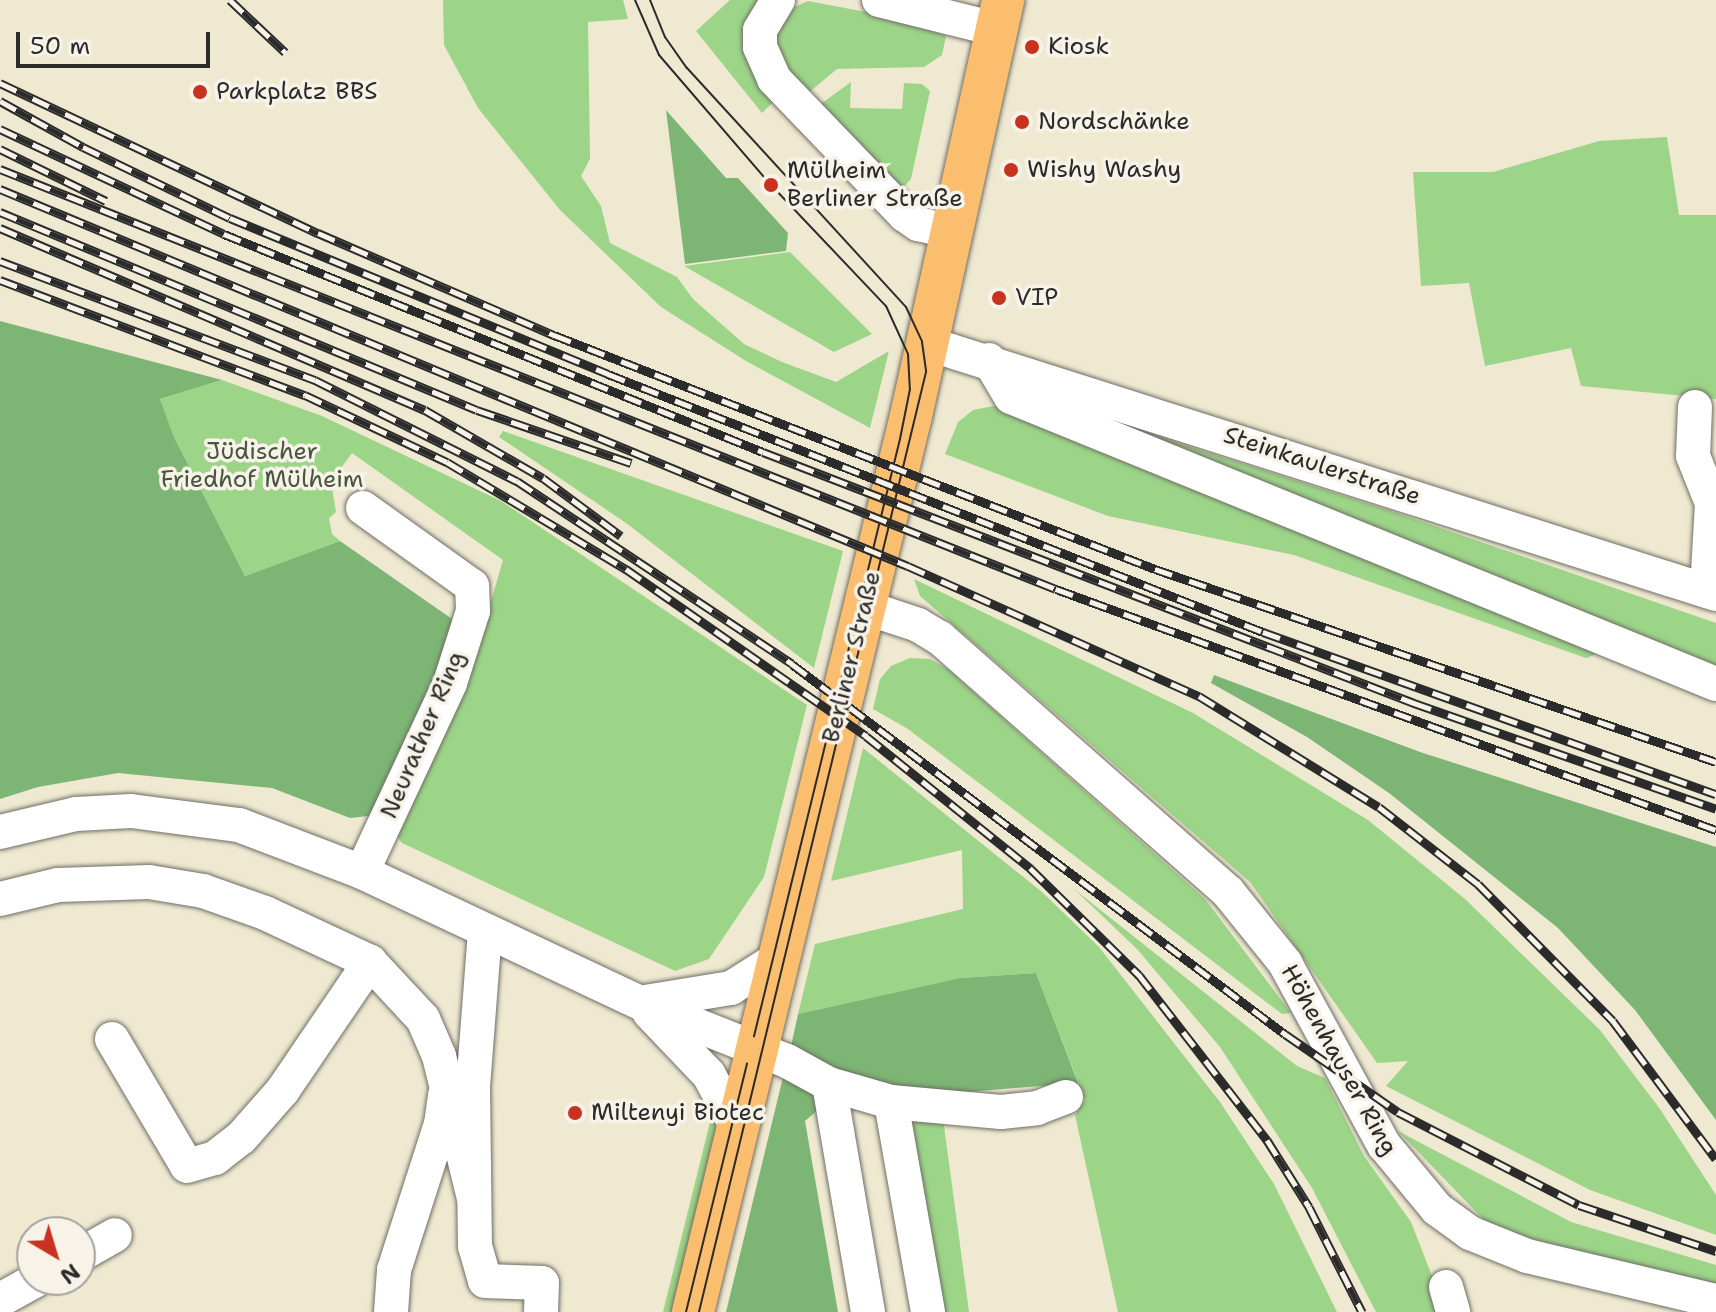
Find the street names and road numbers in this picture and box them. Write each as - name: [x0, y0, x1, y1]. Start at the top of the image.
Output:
- street label: Steinkaulerstraße: [1220, 421, 1424, 511]
- street label: Berliner Straße: [817, 568, 887, 746]
- street label: Neurather Ring: [375, 647, 471, 823]
- street label: Höhenhauser Ring: [1275, 960, 1403, 1160]

